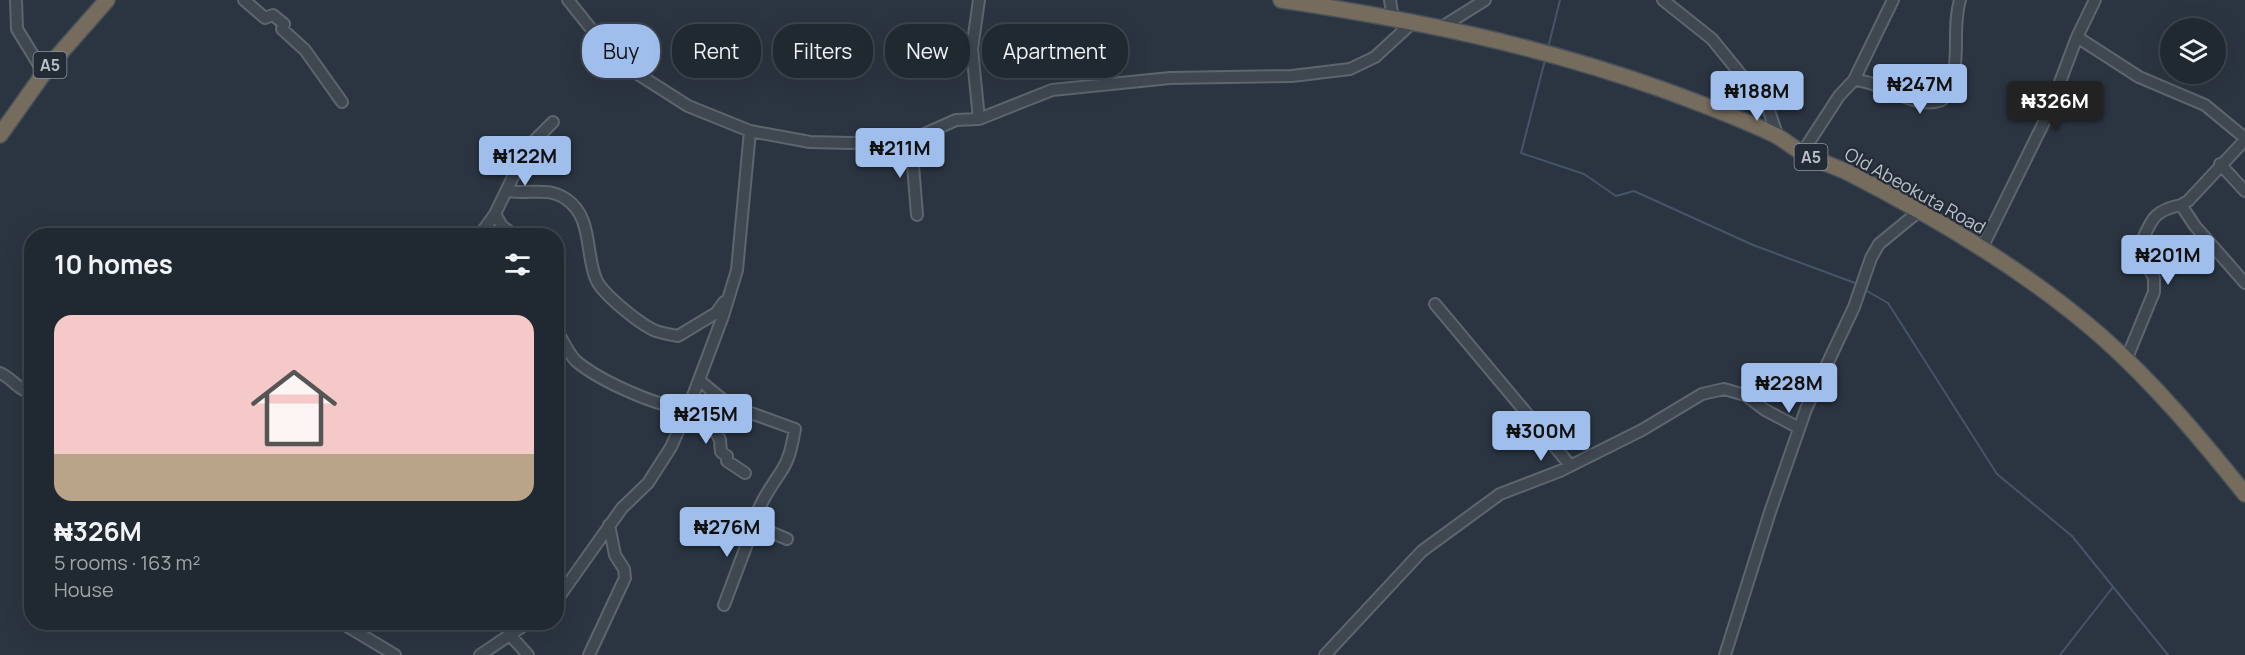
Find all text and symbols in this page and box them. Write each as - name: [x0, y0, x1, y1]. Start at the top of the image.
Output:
- map controls: [2160, 18, 2226, 84]
- button: layers: [2160, 18, 2226, 84]
- chip: Buy: [582, 24, 660, 78]
- chip: Rent: [672, 24, 761, 78]
- chip: Filters: [773, 24, 873, 78]
- chip: New: [885, 24, 970, 78]
- chip: Apartment: [982, 24, 1128, 78]
- road number: A5: [34, 52, 66, 78]
- pin: ₦247M: [1878, 64, 1962, 115]
- text: ₦247M: [1887, 70, 1953, 97]
- pin: ₦188M: [1715, 71, 1799, 122]
- text: ₦188M: [1725, 77, 1789, 104]
- pin: ₦326M: [2013, 81, 2097, 132]
- text: ₦326M: [2021, 87, 2089, 114]
- pin: ₦211M: [858, 128, 942, 179]
- text: ₦211M: [870, 134, 930, 161]
- pin: ₦122M: [483, 136, 567, 187]
- street label: Old Abeokuta Road: [1841, 141, 1990, 239]
- text: ₦122M: [493, 142, 557, 169]
- road number: A5: [1794, 144, 1828, 170]
- pin: ₦201M: [2126, 235, 2210, 286]
- text: ₦201M: [2135, 241, 2201, 268]
- text: 10 homes: [54, 246, 173, 282]
- icon: filters: [501, 248, 534, 281]
- icon: home: [240, 354, 348, 462]
- pin: ₦228M: [1747, 363, 1831, 414]
- text: ₦228M: [1755, 369, 1823, 396]
- pin: ₦215M: [664, 394, 748, 445]
- text: ₦215M: [674, 400, 738, 427]
- pin: ₦300M: [1499, 411, 1583, 462]
- text: ₦300M: [1506, 417, 1576, 444]
- pin: ₦276M: [685, 507, 769, 558]
- text: ₦326M: [54, 513, 142, 549]
- text: ₦276M: [694, 513, 760, 540]
- text: 5 rooms · 163 m²: [54, 549, 200, 576]
- text: House: [54, 576, 114, 603]

